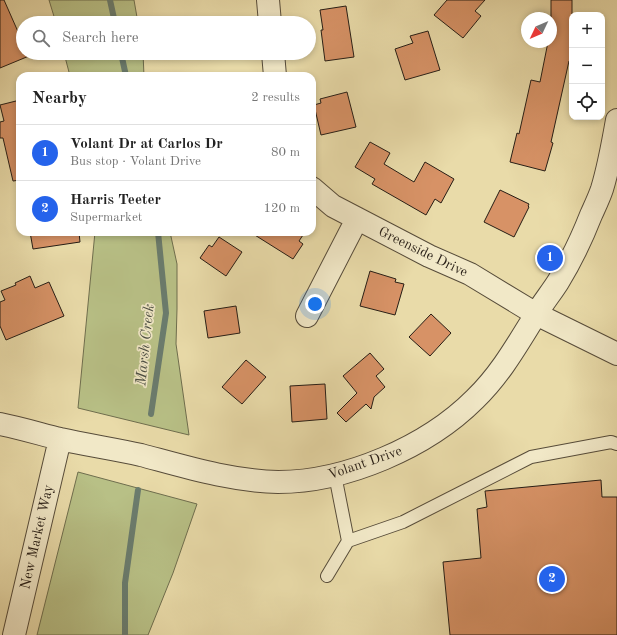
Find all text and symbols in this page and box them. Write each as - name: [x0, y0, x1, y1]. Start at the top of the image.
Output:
- north arrow: [521, 12, 557, 48]
- map controls: [569, 12, 605, 120]
- button: +: [569, 12, 605, 48]
- search box: [16, 16, 316, 60]
- icon: search: [30, 27, 52, 49]
- text: Search here: [62, 31, 139, 46]
- button: −: [569, 48, 605, 84]
- button: locate: [569, 84, 605, 120]
- text: Nearby: [32, 90, 87, 107]
- text: 2 results: [251, 91, 300, 104]
- text: Volant Dr at Carlos Dr: [70, 137, 223, 152]
- text: 1: [41, 146, 49, 159]
- text: 80 m: [271, 146, 300, 159]
- text: Bus stop · Volant Drive: [70, 155, 201, 168]
- text: Harris Teeter: [70, 193, 161, 208]
- text: 2: [41, 202, 49, 215]
- text: 120 m: [263, 202, 300, 215]
- text: Supermarket: [70, 211, 142, 224]
- street label: Greenside Drive: [376, 224, 470, 280]
- pin: 1: [537, 243, 563, 273]
- your location: [305, 294, 325, 314]
- water label: Marsh Creek: [134, 303, 158, 388]
- street label: Volant Drive: [326, 444, 404, 482]
- street label: New Market Way: [18, 483, 56, 591]
- pin: 2: [539, 564, 565, 594]

